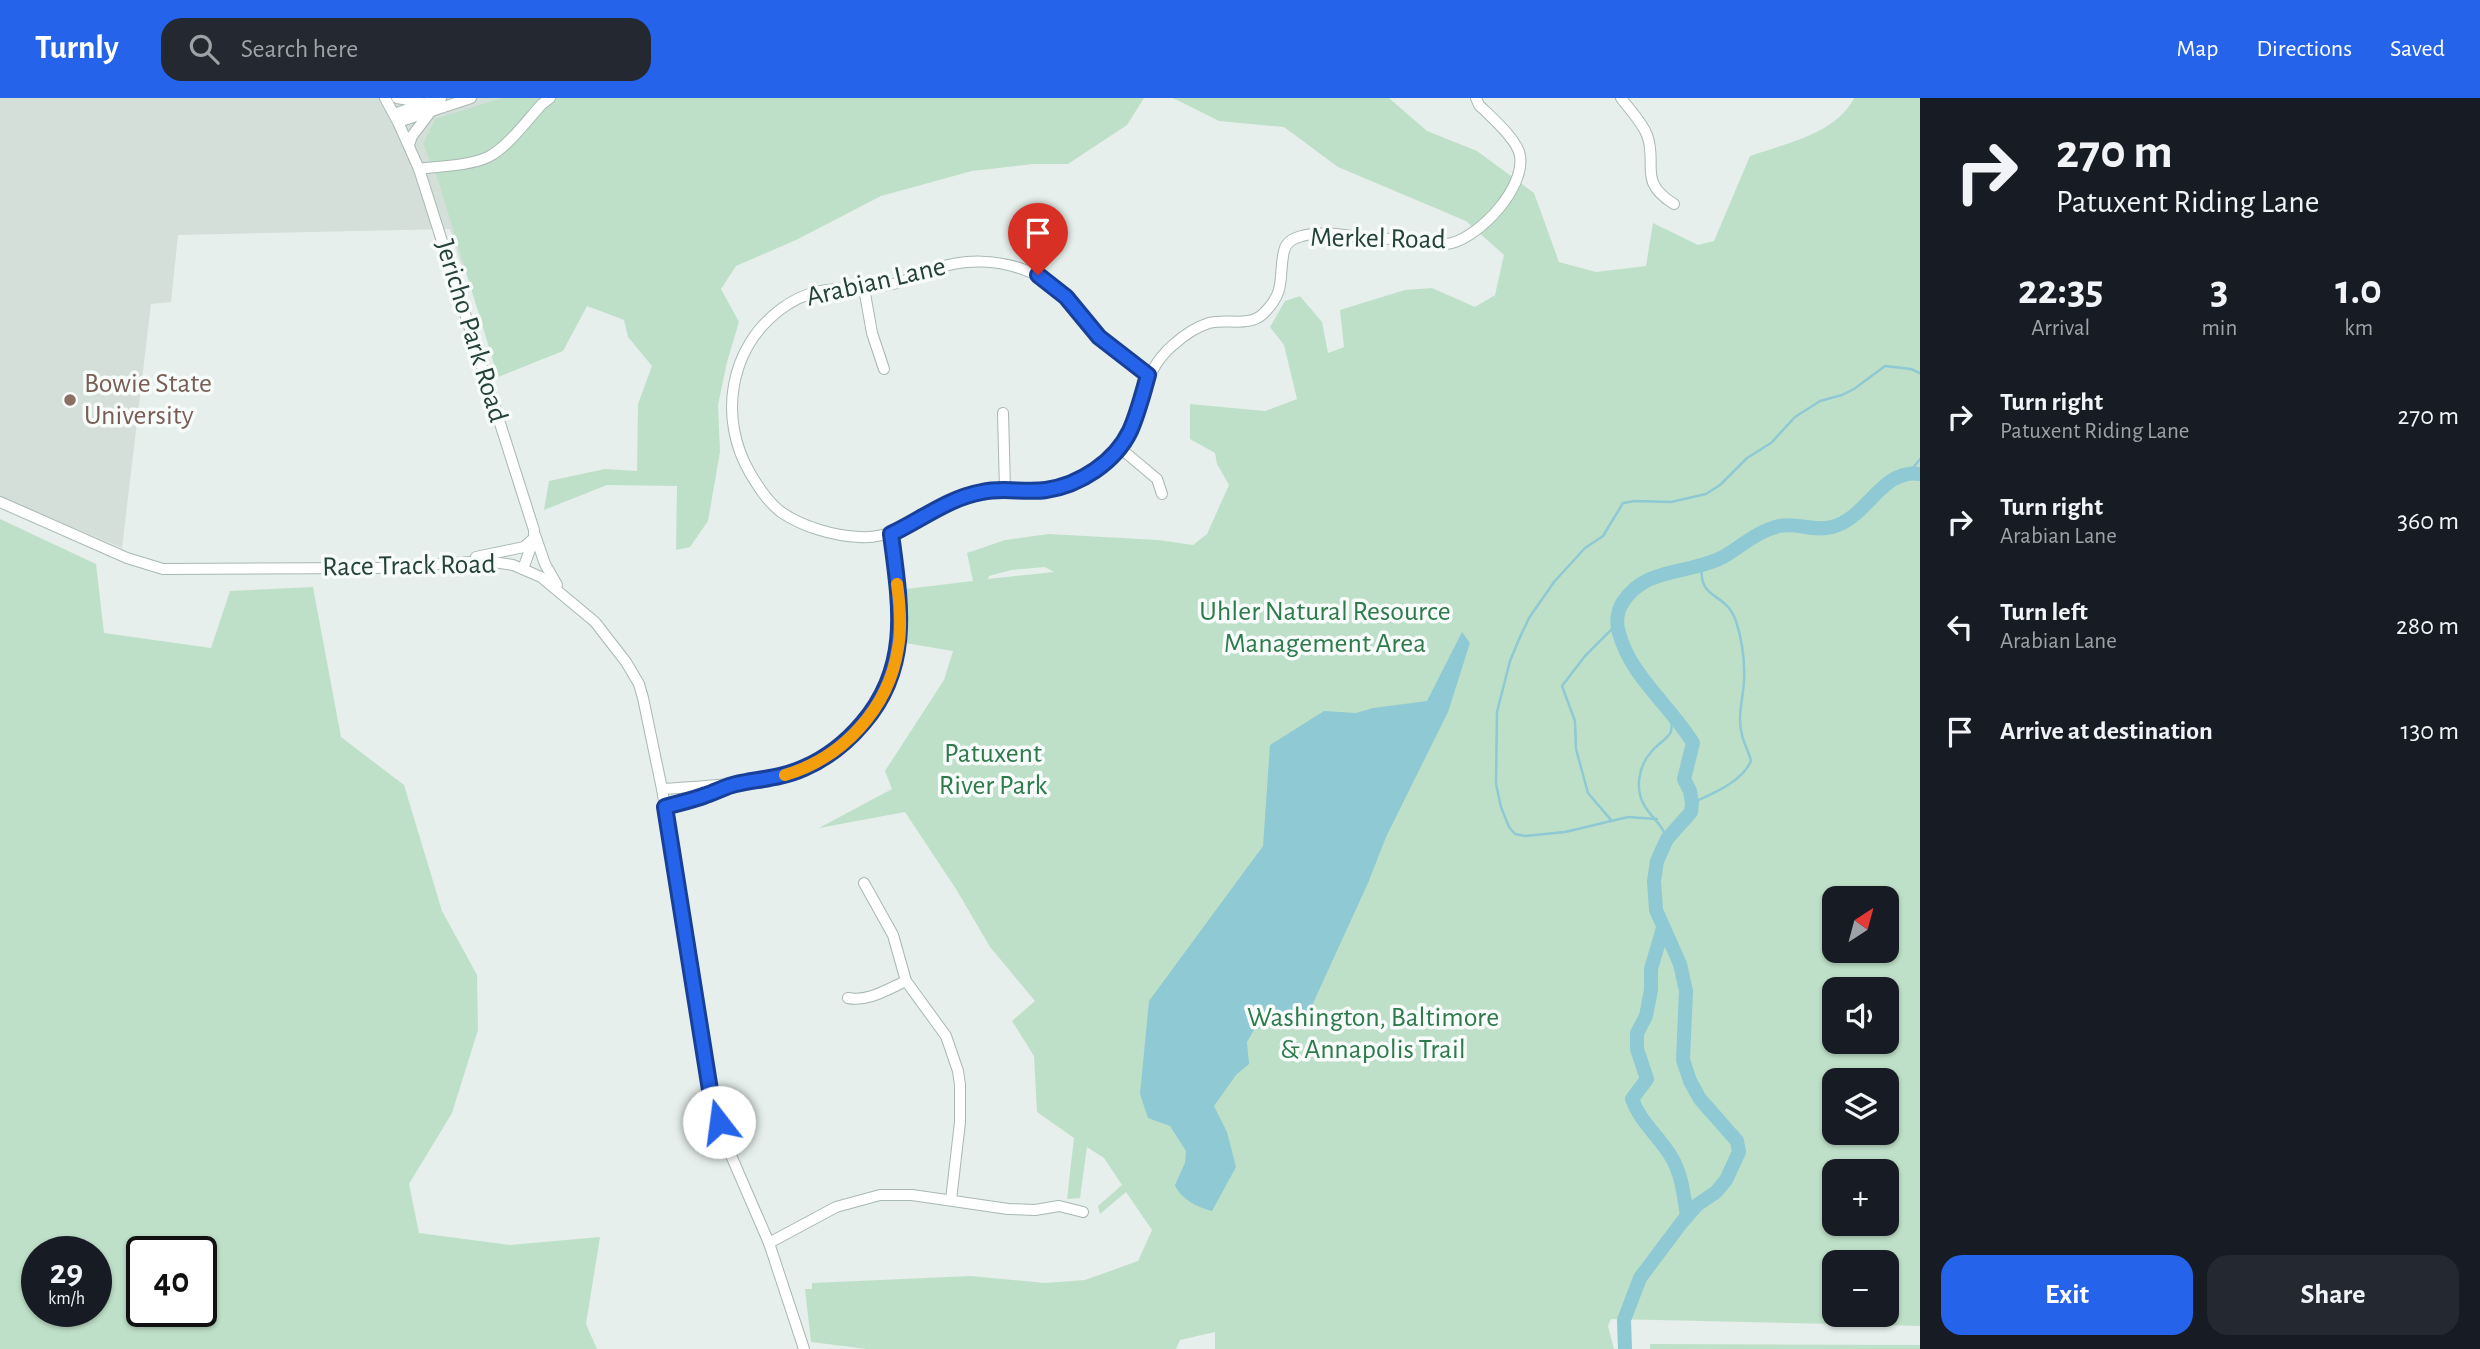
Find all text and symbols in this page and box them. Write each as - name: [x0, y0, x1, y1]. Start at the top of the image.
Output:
- search box: [161, 18, 651, 81]
- icon: search: [185, 30, 223, 68]
- text: Turnly: [35, 32, 119, 65]
- text: Search here: [241, 36, 358, 62]
- text: Map: [2176, 37, 2218, 61]
- text: Directions: [2256, 37, 2352, 61]
- text: Saved: [2390, 37, 2445, 61]
- icon: right: [1941, 126, 2032, 217]
- text: 270 m: [2056, 128, 2173, 177]
- text: Patuxent Riding Lane: [2056, 186, 2320, 218]
- pin: [1008, 203, 1068, 275]
- icon: arrive: [1019, 214, 1057, 252]
- street label: Merkel Road: [1310, 224, 1446, 254]
- street label: Jericho Park Road: [430, 236, 512, 426]
- street label: Arabian Lane: [804, 252, 948, 312]
- text: 22:35: [2018, 269, 2103, 311]
- text: 3: [2210, 269, 2228, 311]
- text: 1.0: [2335, 269, 2382, 311]
- text: Arrival: [2031, 317, 2090, 340]
- text: min: [2201, 317, 2237, 340]
- text: km: [2344, 317, 2373, 340]
- place label: Bowie State University: [84, 370, 212, 430]
- text: Turn right: [2000, 389, 2103, 415]
- marker: Bowie State University: [62, 392, 78, 408]
- icon: right: [1941, 398, 1979, 436]
- text: 270 m: [2398, 403, 2459, 429]
- text: Patuxent Riding Lane: [2000, 420, 2189, 443]
- text: Turn right: [2000, 494, 2103, 520]
- icon: right: [1941, 503, 1979, 541]
- text: 360 m: [2397, 508, 2459, 534]
- text: Arabian Lane: [2000, 525, 2117, 548]
- street label: Race Track Road: [322, 550, 496, 582]
- park label: Uhler Natural Resource Management Area: [1199, 598, 1451, 658]
- text: Turn left: [2000, 599, 2088, 625]
- icon: left: [1941, 608, 1979, 646]
- text: 280 m: [2396, 613, 2459, 639]
- text: Arabian Lane: [2000, 630, 2117, 653]
- icon: arrive: [1941, 713, 1979, 751]
- text: Arrive at destination: [2000, 718, 2213, 744]
- text: 130 m: [2401, 718, 2459, 744]
- park label: Patuxent River Park: [939, 740, 1048, 800]
- north arrow: [1822, 886, 1899, 962]
- map controls: [1822, 886, 1899, 1327]
- button: sound: [1822, 977, 1899, 1054]
- park label: Washington, Baltimore & Annapolis Trail: [1247, 1004, 1499, 1064]
- button: layers: [1822, 1068, 1899, 1145]
- position arrow: [682, 1085, 756, 1159]
- button: +: [1822, 1159, 1899, 1236]
- speed limit sign: 40: [126, 1236, 217, 1327]
- button: −: [1822, 1250, 1899, 1327]
- text: 29: [50, 1255, 83, 1290]
- button: Exit: [1941, 1255, 2193, 1335]
- button: Share: [2207, 1255, 2459, 1335]
- text: km/h: [48, 1290, 85, 1308]

